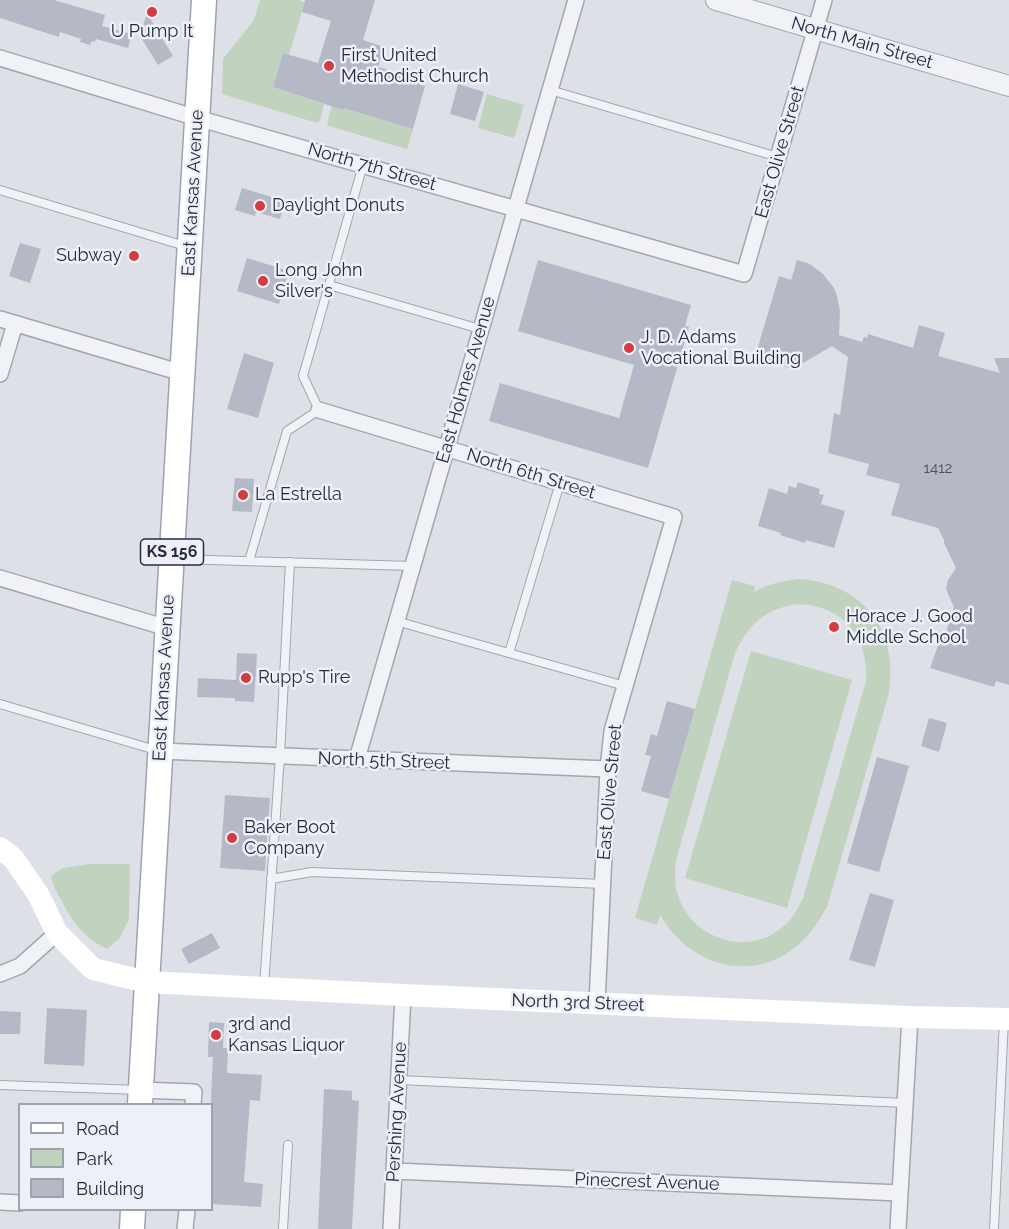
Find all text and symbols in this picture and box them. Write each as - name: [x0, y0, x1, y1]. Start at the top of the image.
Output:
- marker: U Pump It: [145, 5, 159, 19]
- street label: North Main Street: [789, 12, 935, 74]
- place label: U Pump It: [111, 21, 193, 43]
- place label: First United Methodist Church: [341, 45, 489, 88]
- marker: First United Methodist Church: [322, 59, 336, 73]
- street label: East Olive Street: [751, 83, 809, 221]
- street label: East Kansas Avenue: [178, 109, 208, 277]
- street label: North 7th Street: [305, 138, 439, 196]
- place label: Daylight Donuts: [272, 195, 405, 217]
- marker: Daylight Donuts: [253, 199, 267, 213]
- place label: Subway: [56, 245, 122, 267]
- marker: Subway: [127, 249, 141, 263]
- place label: Long John Silver's: [275, 260, 362, 302]
- marker: Long John Silver's: [256, 274, 270, 288]
- street label: East Holmes Avenue: [432, 294, 500, 466]
- place label: J. D. Adams Vocational Building: [641, 327, 801, 370]
- marker: J. D. Adams Vocational Building: [622, 341, 636, 355]
- street label: North 6th Street: [464, 444, 598, 504]
- house number: 1412: [924, 459, 952, 477]
- place label: La Estrella: [255, 484, 342, 506]
- marker: La Estrella: [236, 488, 250, 502]
- road number: KS 156: [140, 539, 204, 565]
- street label: East Kansas Avenue: [149, 594, 179, 762]
- place label: Horace J. Good Middle School: [846, 606, 973, 648]
- marker: Horace J. Good Middle School: [827, 620, 841, 634]
- place label: Rupp's Tire: [258, 667, 350, 689]
- marker: Rupp's Tire: [239, 671, 253, 685]
- street label: East Olive Street: [593, 723, 627, 861]
- street label: North 5th Street: [317, 748, 451, 774]
- place label: Baker Boot Company: [244, 817, 336, 860]
- marker: Baker Boot Company: [225, 831, 239, 845]
- street label: North 3rd Street: [511, 990, 645, 1016]
- place label: 3rd and Kansas Liquor: [228, 1014, 345, 1056]
- marker: 3rd and Kansas Liquor: [209, 1028, 223, 1042]
- street label: Pershing Avenue: [383, 1041, 411, 1183]
- legend: [18, 1103, 213, 1211]
- text: Road: [76, 1118, 119, 1139]
- text: Park: [76, 1148, 113, 1169]
- street label: Pinecrest Avenue: [574, 1169, 720, 1195]
- text: Building: [76, 1178, 144, 1199]

